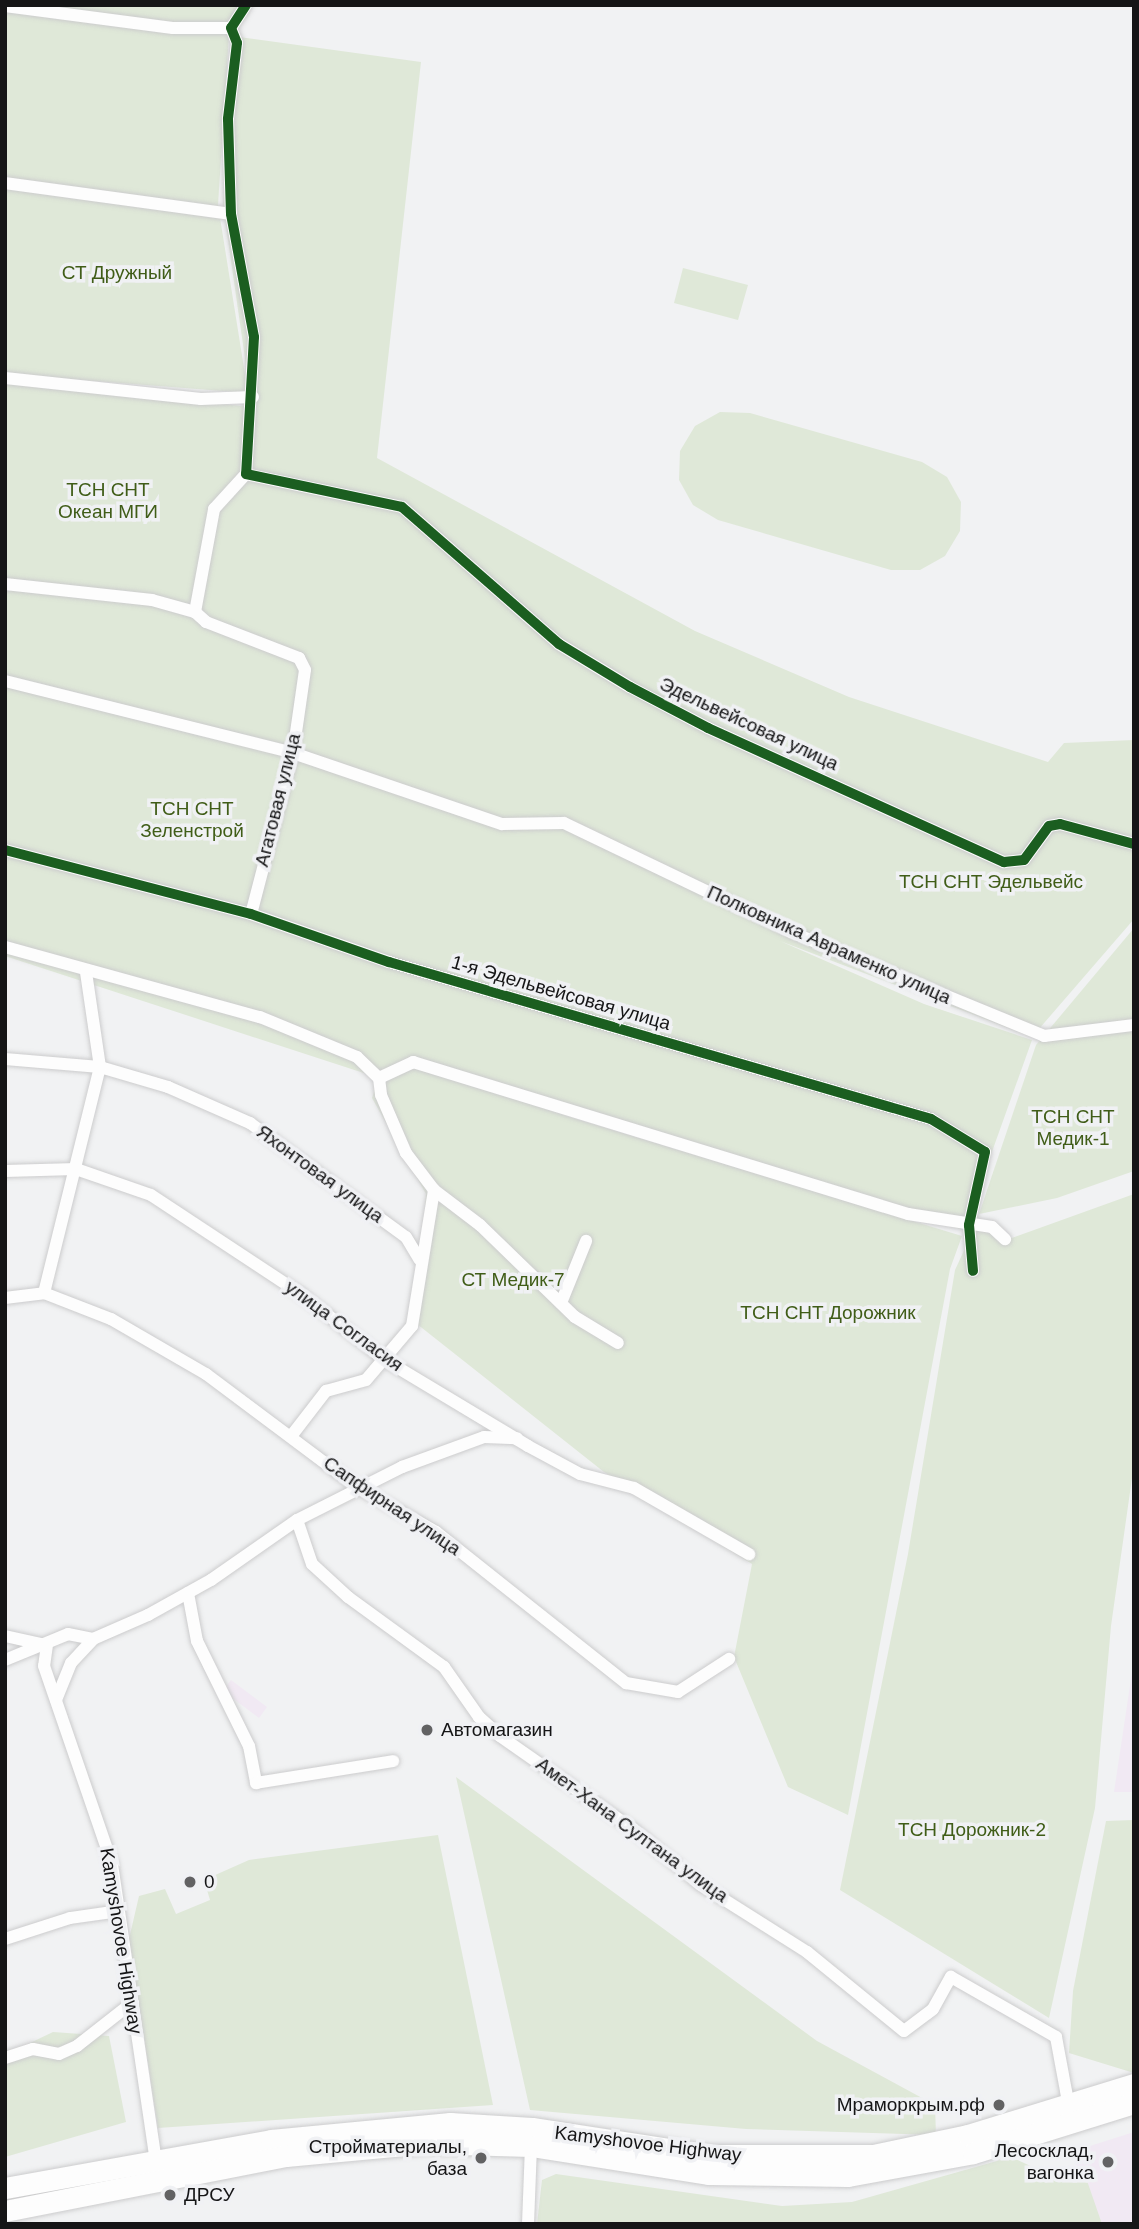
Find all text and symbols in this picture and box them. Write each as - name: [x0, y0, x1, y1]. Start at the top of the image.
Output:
- park label: СТ Дружный: [62, 262, 172, 284]
- park label: ТСН СНТ Океан МГИ: [58, 479, 158, 523]
- street label: Эдельвейсовая улица: [656, 673, 842, 775]
- street label: Агатовая улица: [250, 731, 306, 869]
- park label: ТСН СНТ Зеленстрой: [140, 798, 244, 842]
- park label: ТСН СНТ Эдельвейс: [899, 871, 1083, 893]
- street label: Полковника Авраменко улица: [704, 881, 954, 1009]
- street label: 1-я Эдельвейсовая улица: [449, 951, 673, 1035]
- park label: ТСН СНТ Медик-1: [1031, 1106, 1115, 1150]
- street label: Яхонтовая улица: [252, 1120, 388, 1228]
- park label: СТ Медик-7: [461, 1269, 565, 1291]
- street label: улица Согласия: [281, 1276, 407, 1376]
- park label: ТСН СНТ Дорожник: [740, 1302, 916, 1324]
- street label: Сапфирная улица: [319, 1452, 465, 1560]
- place label: Автомагазин: [441, 1719, 553, 1741]
- marker: Автомагазин: [419, 1722, 435, 1738]
- street label: Амет-Хана Султана улица: [532, 1753, 732, 1907]
- park label: ТСН Дорожник-2: [898, 1819, 1046, 1841]
- street label: Kamyshovoe Highway: [95, 1846, 147, 2036]
- place label: 0: [204, 1871, 215, 1893]
- marker: 0: [182, 1874, 198, 1890]
- place label: Мраморкрым.рф: [837, 2094, 985, 2116]
- marker: Мраморкрым.рф: [991, 2097, 1007, 2113]
- street label: Kamyshovoe Highway: [553, 2121, 743, 2167]
- place label: Стройматериалы, база: [309, 2136, 467, 2180]
- place label: Лесосклад, вагонка: [995, 2140, 1094, 2184]
- marker: Стройматериалы, база: [473, 2150, 489, 2166]
- marker: Лесосклад, вагонка: [1100, 2154, 1116, 2170]
- place label: ДРСУ: [184, 2184, 234, 2206]
- marker: ДРСУ: [162, 2187, 178, 2203]

